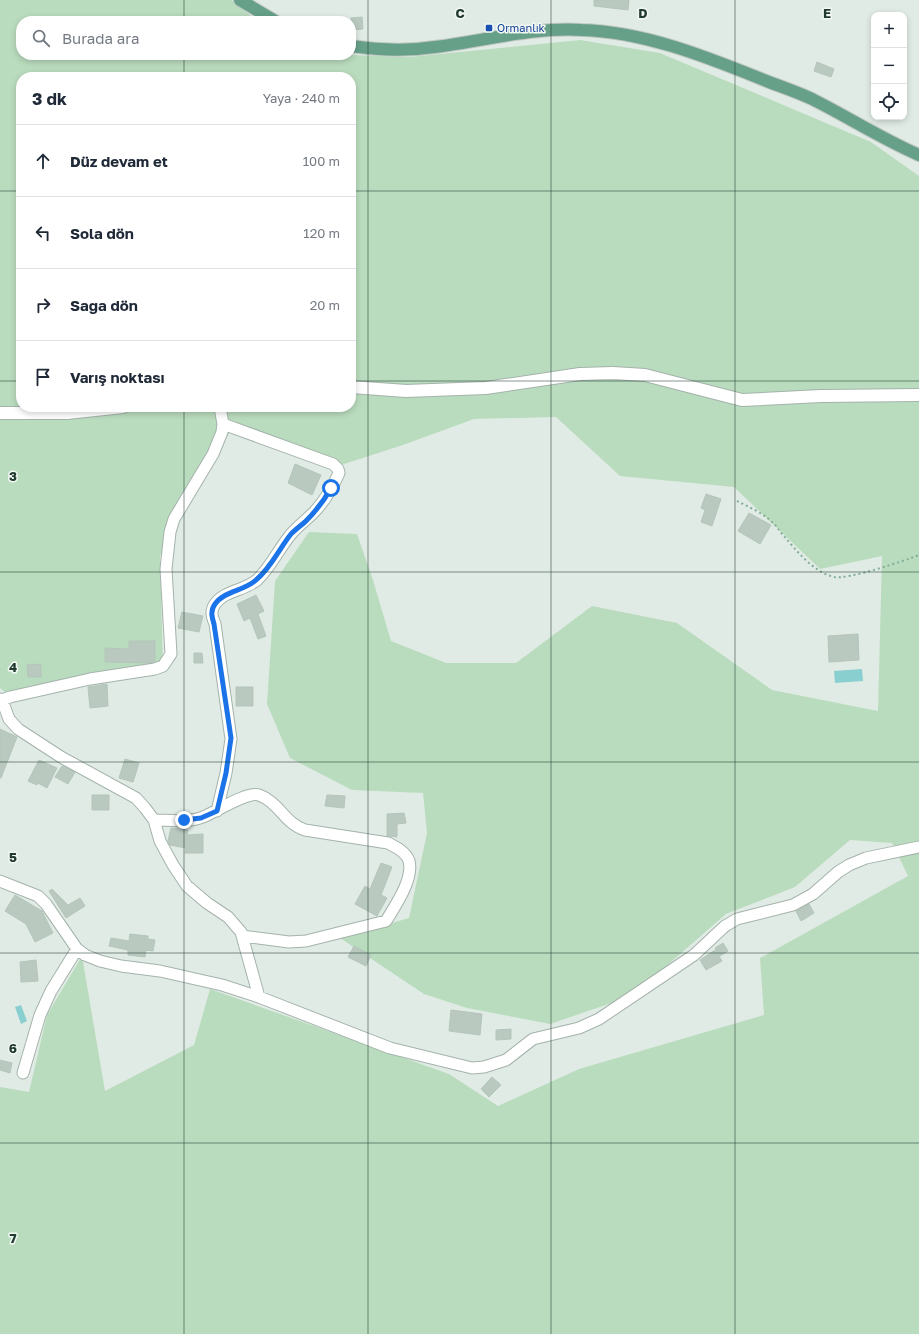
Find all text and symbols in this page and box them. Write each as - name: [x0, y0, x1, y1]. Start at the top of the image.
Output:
- text: C: [455, 5, 465, 21]
- text: D: [638, 5, 648, 21]
- text: E: [823, 5, 831, 21]
- map controls: [871, 12, 907, 120]
- button: +: [871, 12, 907, 48]
- search box: [16, 16, 356, 60]
- place label: Ormanlık: [497, 21, 545, 34]
- marker: Ormanlık: [484, 23, 494, 33]
- icon: search: [30, 27, 52, 49]
- text: Burada ara: [62, 29, 139, 47]
- button: −: [871, 48, 907, 84]
- button: locate: [871, 84, 907, 120]
- text: 3 dk: [32, 88, 67, 109]
- text: Yaya · 240 m: [263, 90, 340, 106]
- icon: ahead: [32, 150, 54, 172]
- text: Düz devam et: [70, 152, 168, 170]
- text: 100 m: [303, 153, 340, 169]
- icon: left: [32, 222, 54, 244]
- text: Sola dön: [70, 224, 134, 242]
- text: 120 m: [303, 225, 340, 241]
- icon: right: [32, 294, 54, 316]
- text: Sağa dön: [70, 296, 138, 314]
- text: 20 m: [310, 297, 340, 313]
- icon: arrive: [32, 366, 54, 388]
- text: Varış noktası: [70, 368, 165, 386]
- text: 3: [9, 468, 17, 484]
- route start: [322, 479, 340, 497]
- text: 4: [9, 659, 17, 675]
- route end: [175, 811, 193, 829]
- text: 5: [9, 849, 17, 865]
- text: 6: [9, 1040, 17, 1056]
- text: 7: [9, 1230, 17, 1246]

